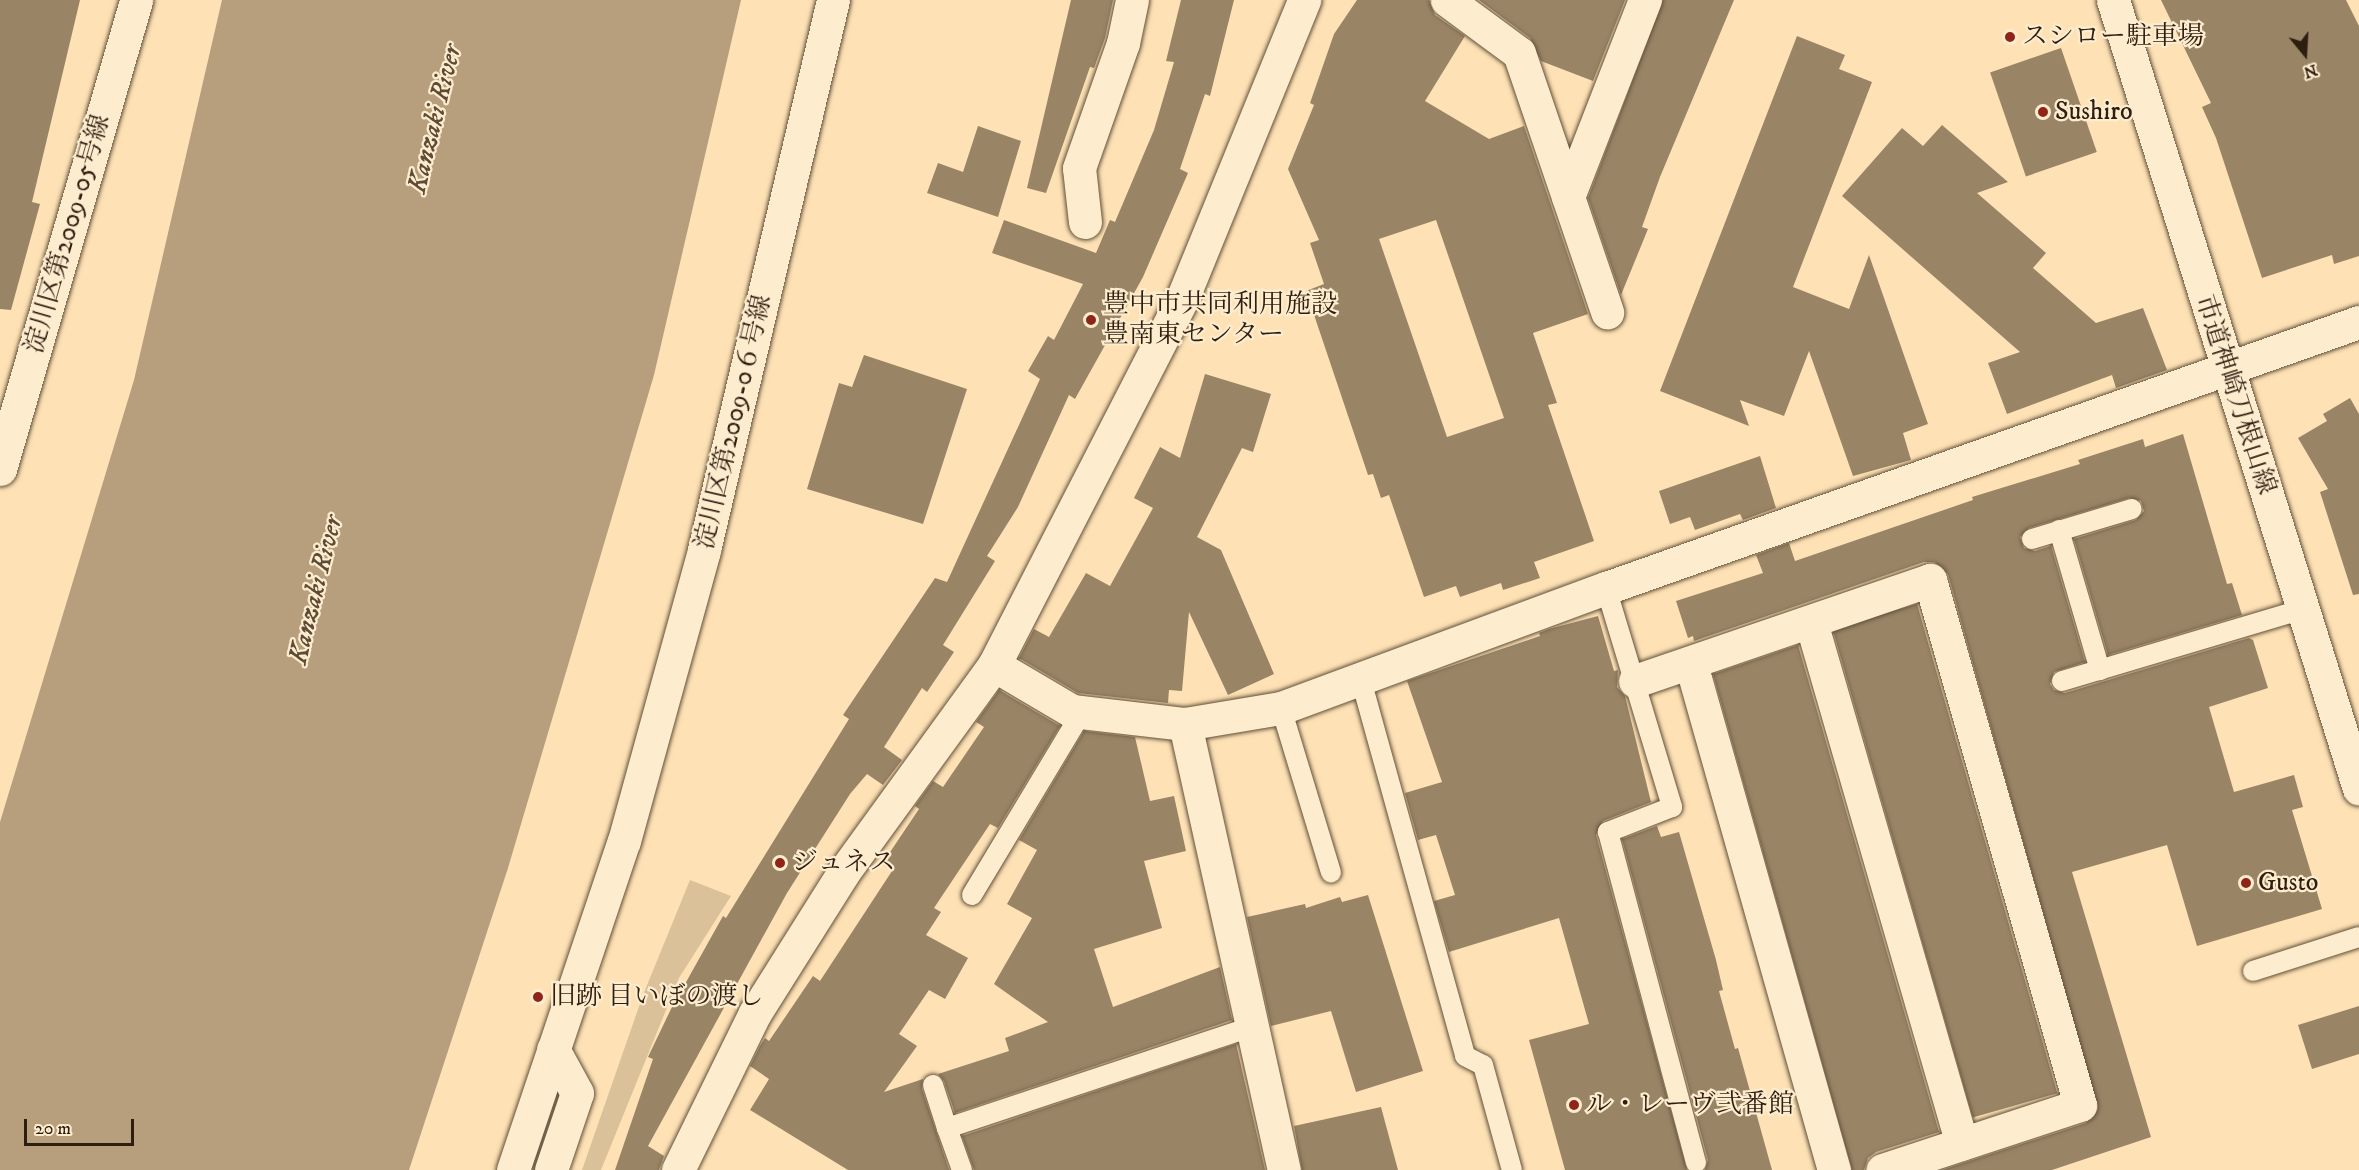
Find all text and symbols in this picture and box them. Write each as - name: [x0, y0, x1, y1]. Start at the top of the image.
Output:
- place label: スシロー駐車場: [2022, 21, 2204, 53]
- north arrow: [2275, 24, 2335, 84]
- marker: スシロー駐車場: [2003, 30, 2017, 44]
- water label: Kanzaki River: [401, 41, 469, 197]
- text: N: [2301, 60, 2320, 83]
- place label: Sushiro: [2055, 96, 2133, 128]
- marker: Sushiro: [2036, 105, 2050, 119]
- street label: 淀川区第2009-05号線: [19, 111, 117, 357]
- place label: 豊中市共同利用施設 豊南東センター: [1103, 289, 1337, 350]
- street label: 市道神崎刀根山線: [2188, 291, 2282, 499]
- street label: 淀川区第2009-0６号線: [690, 292, 778, 552]
- marker: 豊中市共同利用施設 豊南東センター: [1084, 313, 1098, 327]
- water label: Kanzaki River: [282, 512, 350, 668]
- place label: ジュネス: [792, 847, 896, 879]
- marker: ジュネス: [773, 856, 787, 870]
- place label: Gusto: [2258, 867, 2318, 899]
- marker: Gusto: [2239, 876, 2253, 890]
- place label: 旧跡 目いぼの渡し: [550, 981, 764, 1013]
- marker: 旧跡 目いぼの渡し: [531, 990, 545, 1004]
- place label: ル・レーヴ弐番館: [1586, 1089, 1794, 1121]
- marker: ル・レーヴ弐番館: [1567, 1098, 1581, 1112]
- scale bar: [27, 1107, 136, 1145]
- text: 20 m: [35, 1118, 71, 1140]

